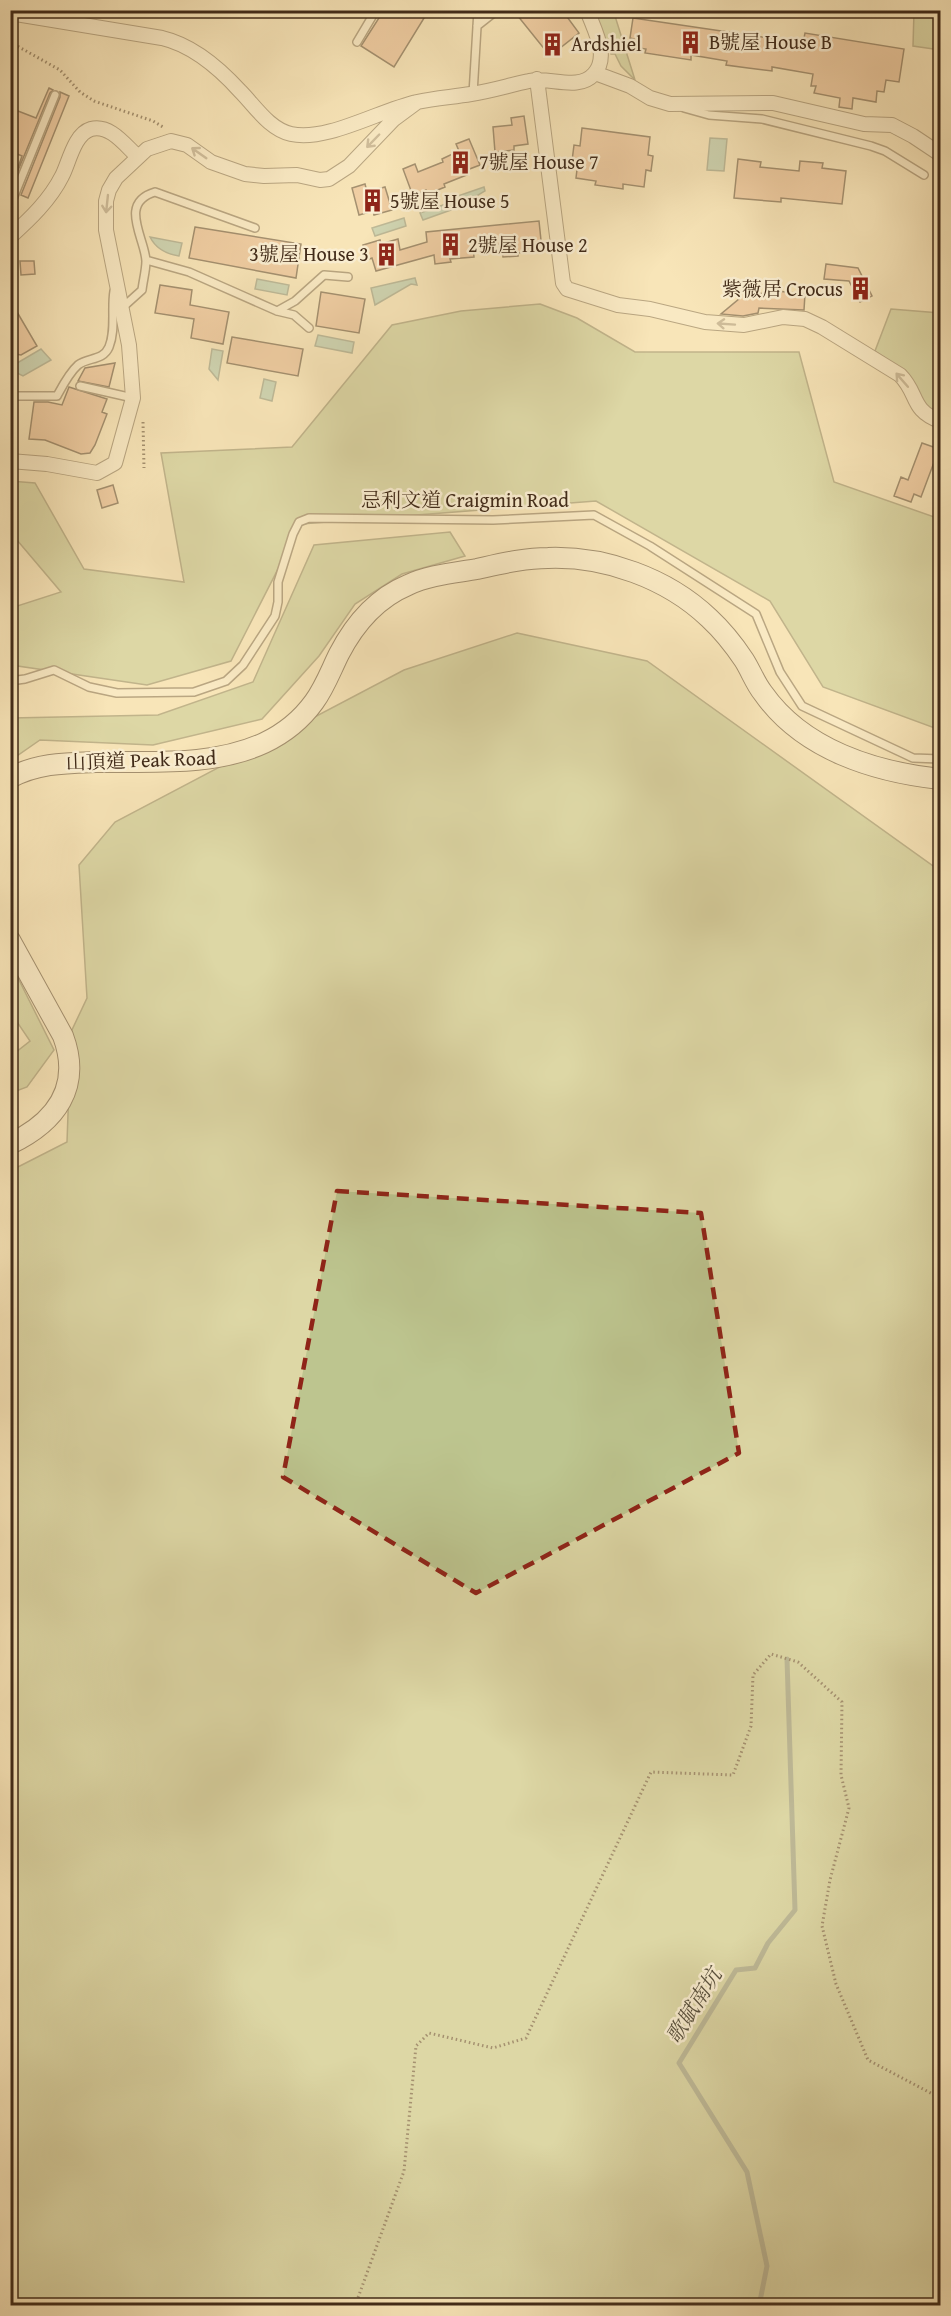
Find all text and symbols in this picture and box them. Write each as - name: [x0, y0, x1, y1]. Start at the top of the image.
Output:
- place label: B號屋 House B: [709, 27, 832, 56]
- place label: Ardshiel: [571, 29, 642, 58]
- building icon: B號屋 House B: [678, 29, 704, 55]
- building icon: Ardshiel: [540, 31, 566, 57]
- one-way arrow: [366, 133, 380, 148]
- one-way arrow: [191, 147, 207, 159]
- place label: 7號屋 House 7: [479, 147, 599, 176]
- building icon: 7號屋 House 7: [448, 149, 474, 175]
- place label: 5號屋 House 5: [390, 186, 510, 215]
- building icon: 5號屋 House 5: [359, 188, 385, 214]
- one-way arrow: [101, 193, 112, 213]
- place label: 2號屋 House 2: [468, 230, 588, 259]
- building icon: 2號屋 House 2: [437, 232, 463, 258]
- place label: 3號屋 House 3: [249, 239, 369, 268]
- building icon: 3號屋 House 3: [374, 241, 400, 267]
- place label: 紫薇居 Crocus: [722, 274, 843, 303]
- building icon: 紫薇居 Crocus: [848, 276, 874, 302]
- one-way arrow: [717, 318, 737, 329]
- one-way arrow: [895, 373, 909, 388]
- street label: 忌利文道 Craigmin Road: [361, 485, 569, 514]
- street label: 山頂道 Peak Road: [65, 742, 217, 777]
- water label: 歌賦南坑: [658, 1959, 731, 2050]

